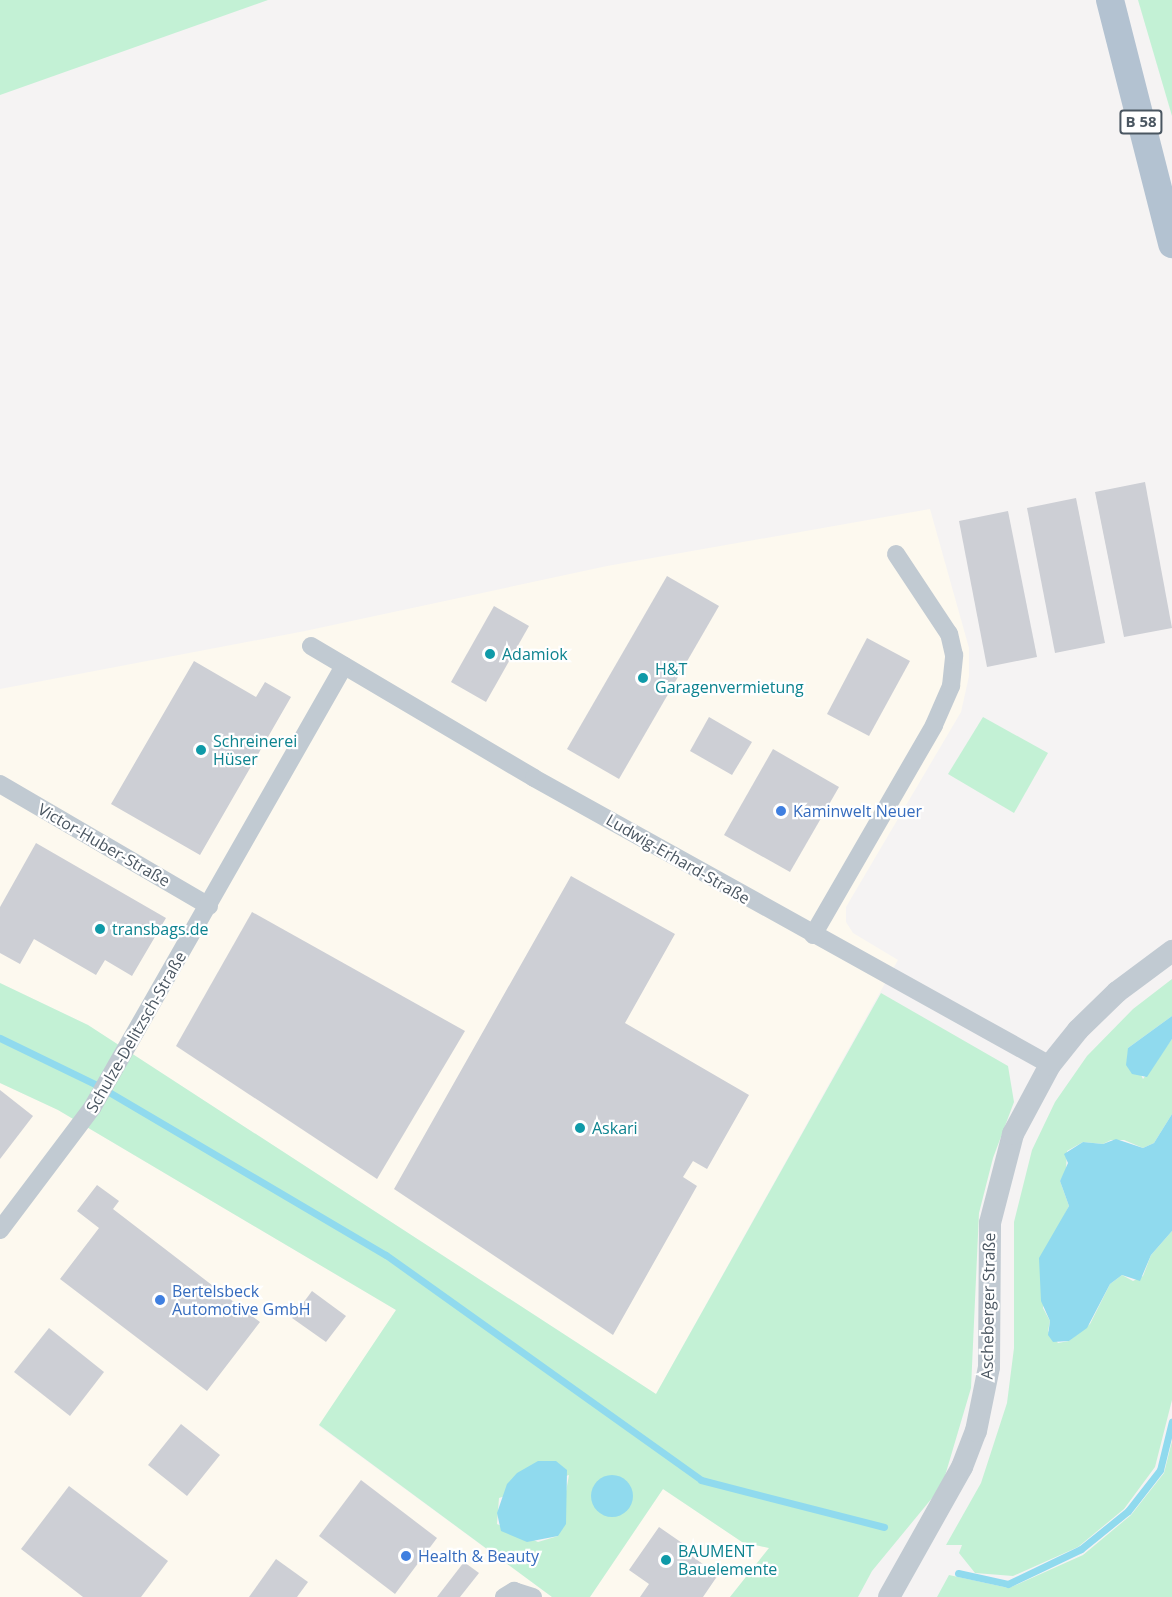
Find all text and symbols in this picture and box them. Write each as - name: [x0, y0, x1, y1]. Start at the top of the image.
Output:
- road number: B 58: [1118, 110, 1164, 134]
- place label: Adamiok: [502, 644, 568, 664]
- marker: Adamiok: [483, 647, 497, 661]
- place label: H&T Garagenvermietung: [655, 659, 804, 697]
- marker: H&T Garagenvermietung: [636, 671, 650, 685]
- place label: Schreinerei Hüser: [213, 731, 297, 769]
- marker: Schreinerei Hüser: [194, 743, 208, 757]
- street label: Victor-Huber-Straße: [35, 799, 173, 891]
- place label: Kaminwelt Neuer: [793, 801, 922, 821]
- marker: Kaminwelt Neuer: [774, 804, 788, 818]
- street label: Ludwig-Erhard-Straße: [603, 810, 753, 908]
- place label: transbags.de: [112, 919, 209, 939]
- marker: transbags.de: [93, 922, 107, 936]
- street label: Schulze-Delitzsch-Straße: [82, 948, 190, 1116]
- place label: Askari: [592, 1118, 638, 1138]
- marker: Askari: [573, 1121, 587, 1135]
- street label: Ascheberger Straße: [977, 1232, 999, 1380]
- place label: Bertelsbeck Automotive GmbH: [172, 1281, 311, 1319]
- marker: Bertelsbeck Automotive GmbH: [153, 1293, 167, 1307]
- place label: BAUMENT Bauelemente: [678, 1541, 777, 1579]
- place label: Health & Beauty: [418, 1546, 539, 1566]
- marker: Health & Beauty: [399, 1549, 413, 1563]
- marker: BAUMENT Bauelemente: [659, 1553, 673, 1567]

